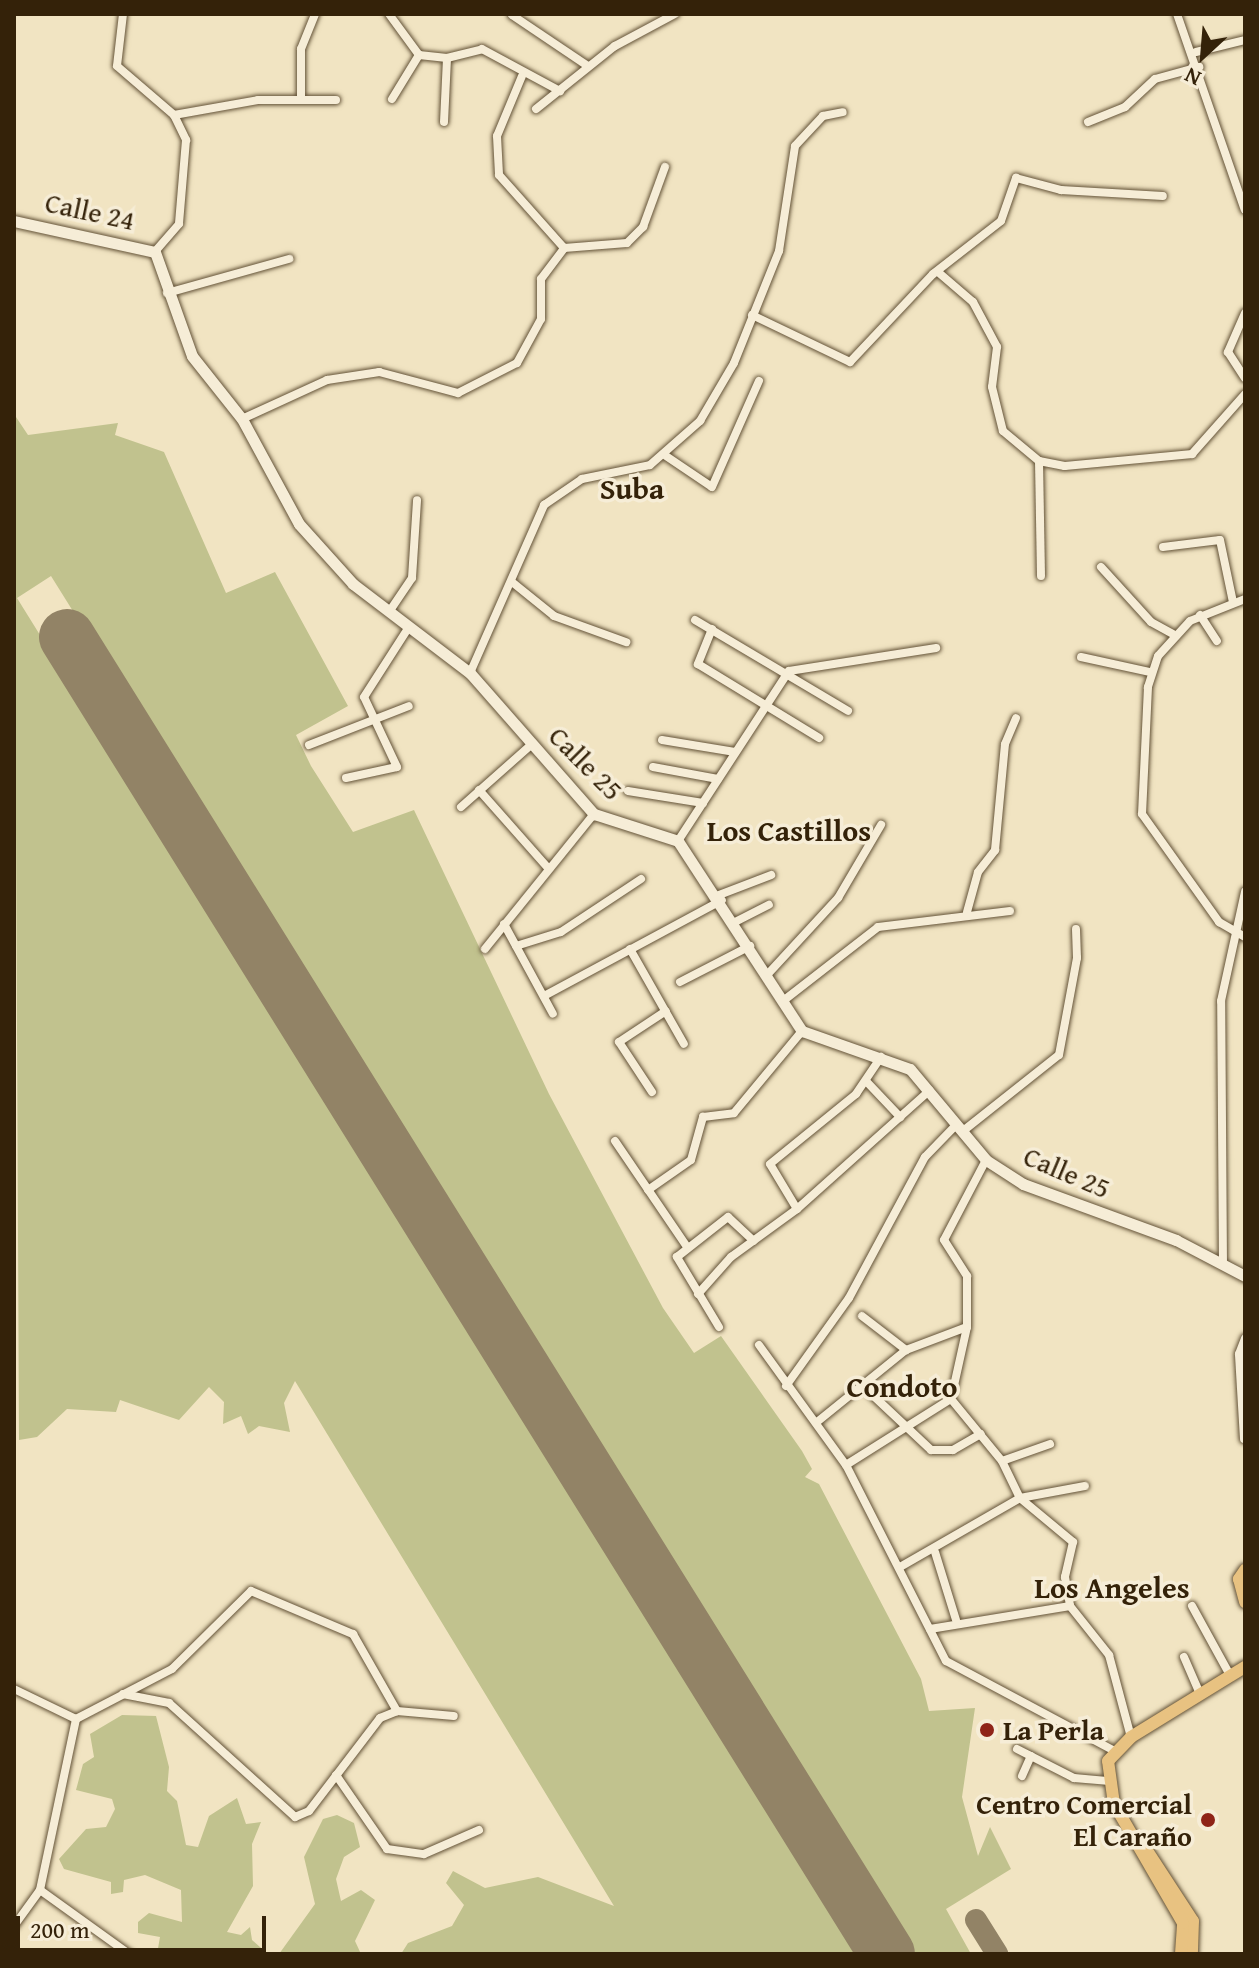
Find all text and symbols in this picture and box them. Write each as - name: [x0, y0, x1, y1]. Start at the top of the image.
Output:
- north arrow: [1163, 16, 1243, 96]
- text: N: [1179, 60, 1206, 95]
- street label: Calle 24: [42, 185, 138, 237]
- district label: Suba: [600, 470, 664, 506]
- street label: Calle 25: [542, 719, 630, 807]
- district label: Los Castillos: [707, 812, 871, 848]
- street label: Calle 25: [1019, 1139, 1115, 1205]
- district label: Condoto: [846, 1368, 958, 1404]
- district label: Los Angeles: [1034, 1569, 1190, 1605]
- place label: La Perla: [1003, 1713, 1104, 1747]
- marker: La Perla: [978, 1721, 996, 1739]
- place label: Centro Comercial El Caraño: [976, 1787, 1192, 1853]
- marker: Centro Comercial El Caraño: [1199, 1811, 1217, 1829]
- scale bar: [20, 1900, 270, 1950]
- text: 200 m: [30, 1912, 90, 1947]

